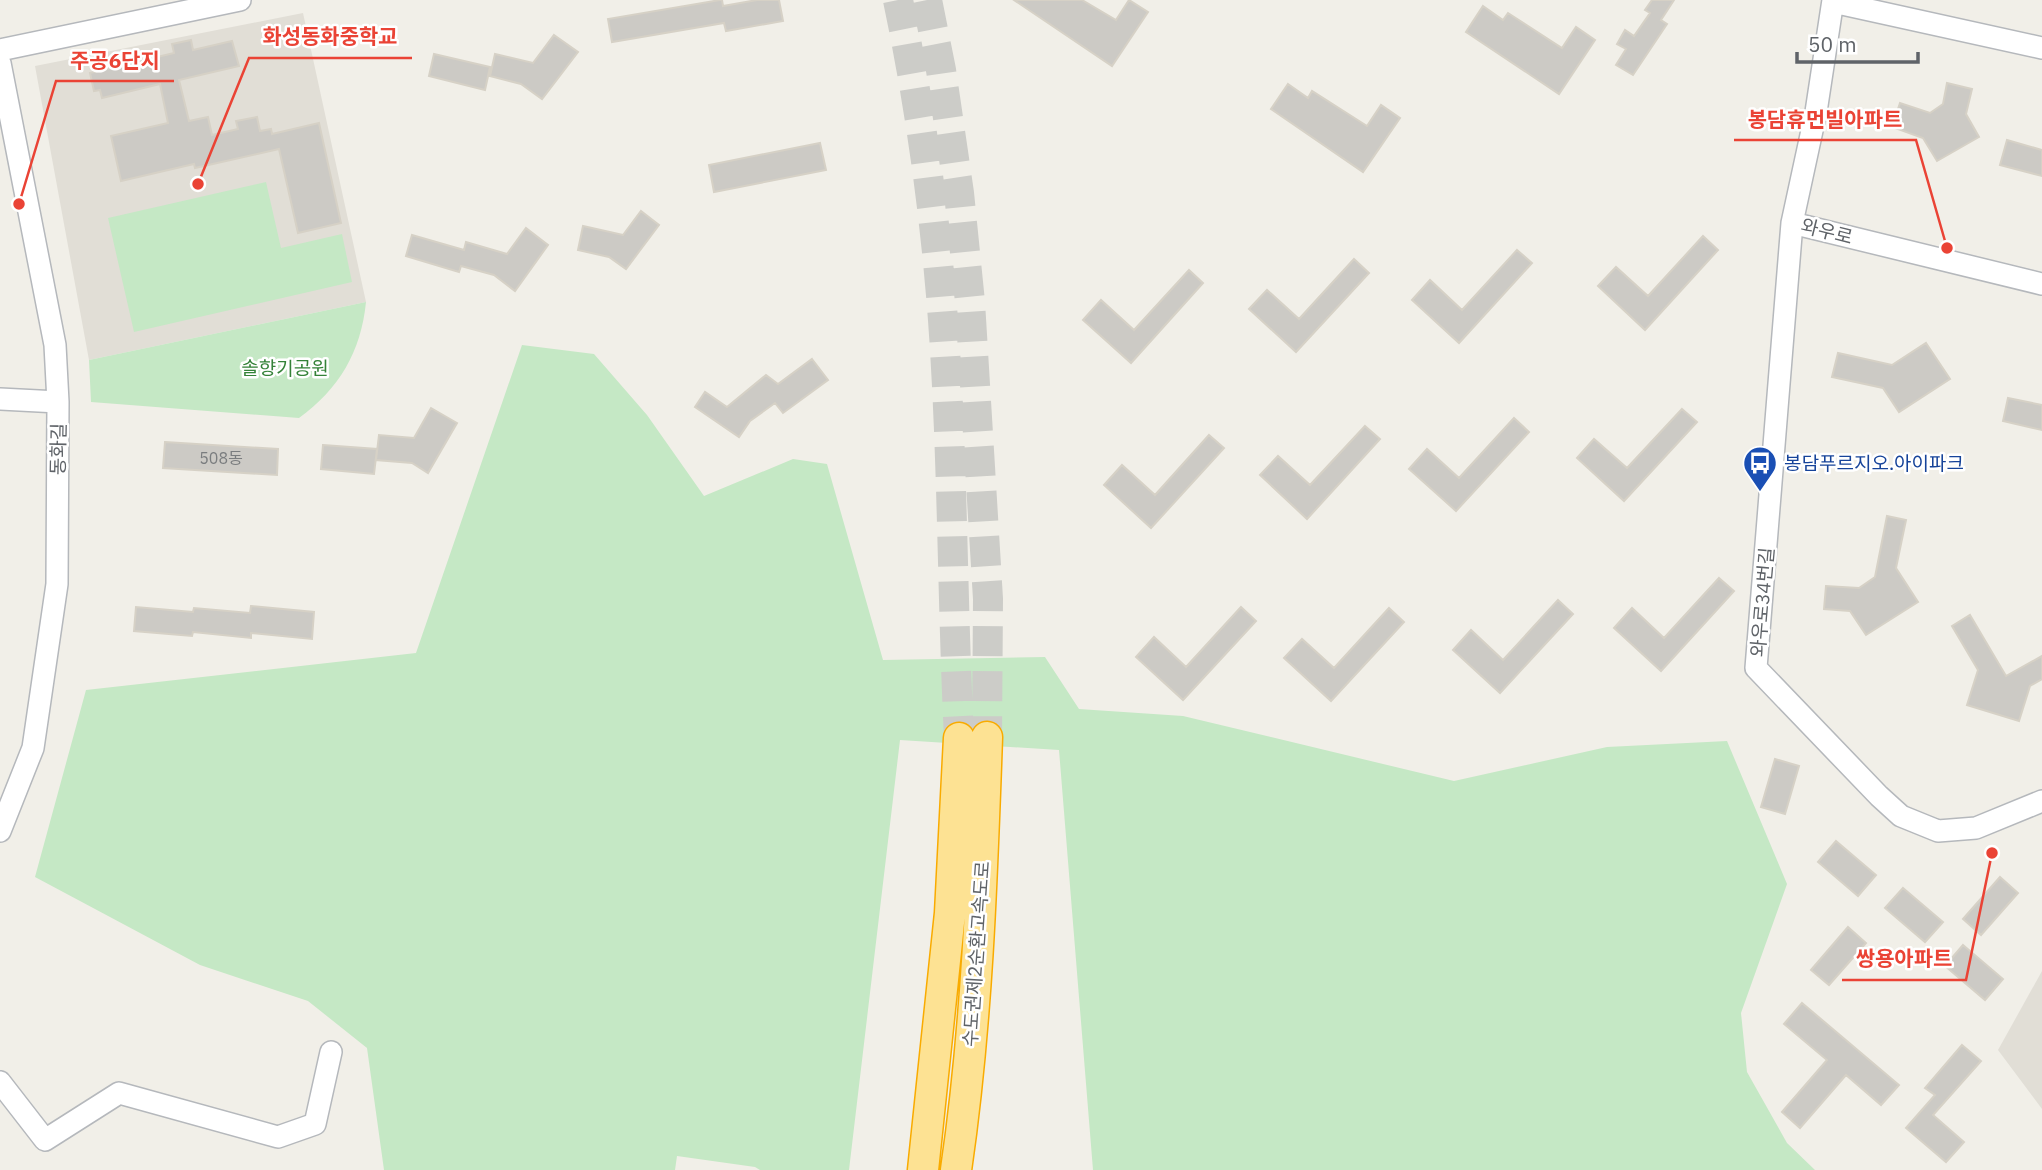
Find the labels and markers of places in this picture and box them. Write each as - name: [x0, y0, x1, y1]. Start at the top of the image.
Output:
- callout: 화성동화중학교: [249, 16, 412, 58]
- callout: 주공6단지: [56, 39, 174, 81]
- callout: 봉담휴먼빌아파트: [1734, 98, 1916, 140]
- bus stop icon: 봉담푸르지오.아이파크: [1741, 444, 1779, 493]
- place label: 봉담푸르지오.아이파크: [1784, 451, 1964, 475]
- callout: 쌍용아파트: [1842, 938, 1966, 980]

